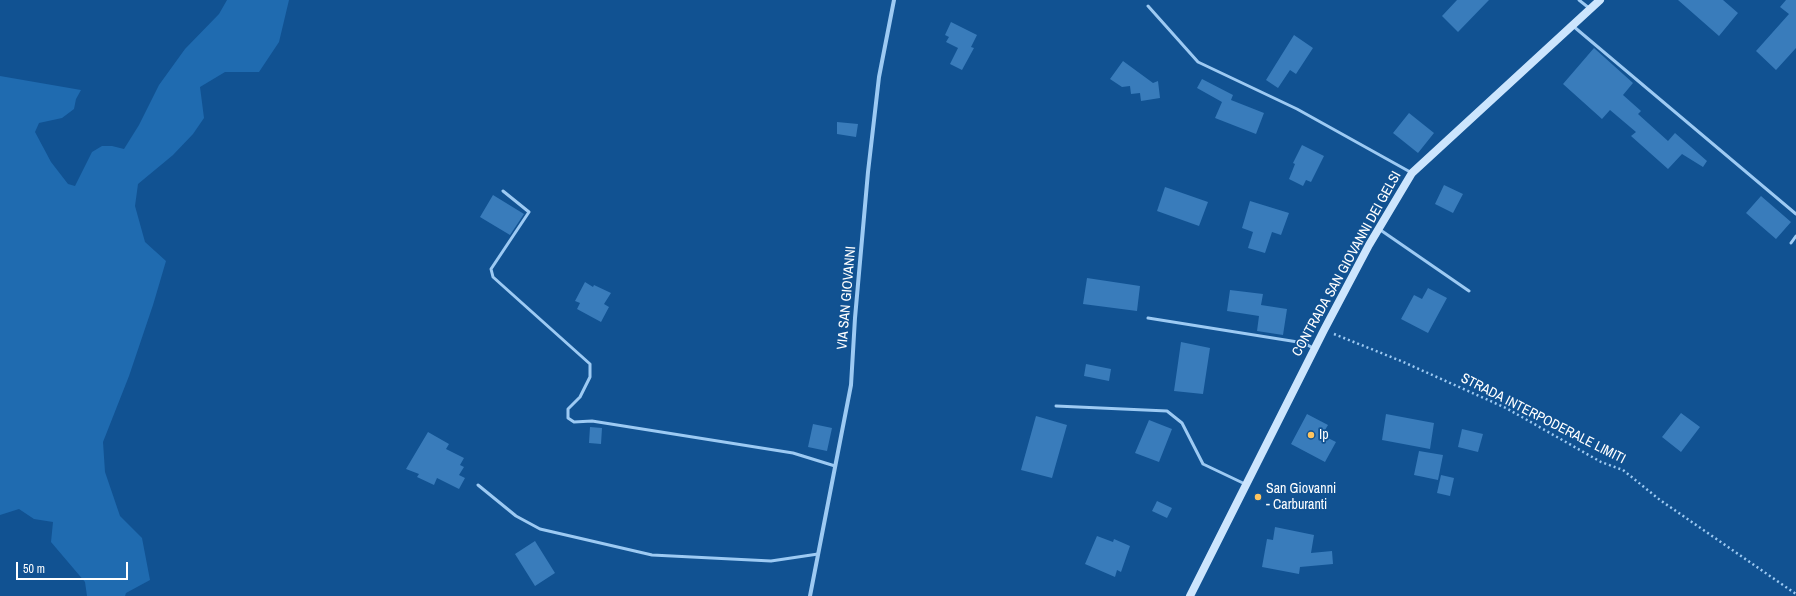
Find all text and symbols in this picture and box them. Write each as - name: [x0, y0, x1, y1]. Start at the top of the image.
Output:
- street label: CONTRADA SAN GIOVANNI DEI GELSI: [1289, 169, 1405, 359]
- street label: VIA SAN GIOVANNI: [834, 246, 860, 350]
- street label: STRADA INTERPODERALE LIMITI: [1458, 370, 1628, 468]
- place label: Ip: [1319, 427, 1329, 443]
- marker: Ip: [1306, 430, 1316, 440]
- place label: San Giovanni - Carburanti: [1266, 481, 1336, 514]
- marker: San Giovanni - Carburanti: [1253, 492, 1263, 502]
- scale bar: [18, 554, 130, 580]
- text: 50 m: [23, 561, 45, 577]

